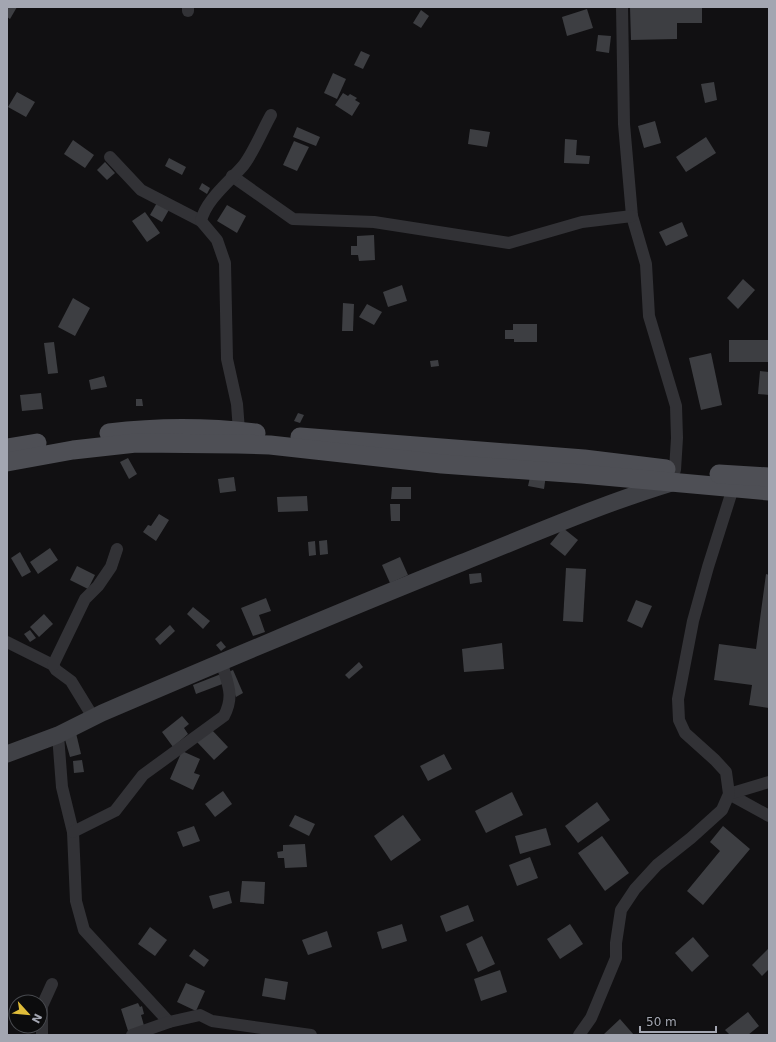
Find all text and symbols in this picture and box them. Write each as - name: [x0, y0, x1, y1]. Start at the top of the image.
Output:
- north arrow: [8, 994, 48, 1034]
- scale bar: [640, 1008, 716, 1034]
- text: N: [29, 1011, 44, 1025]
- text: 50 m: [646, 1015, 677, 1029]

